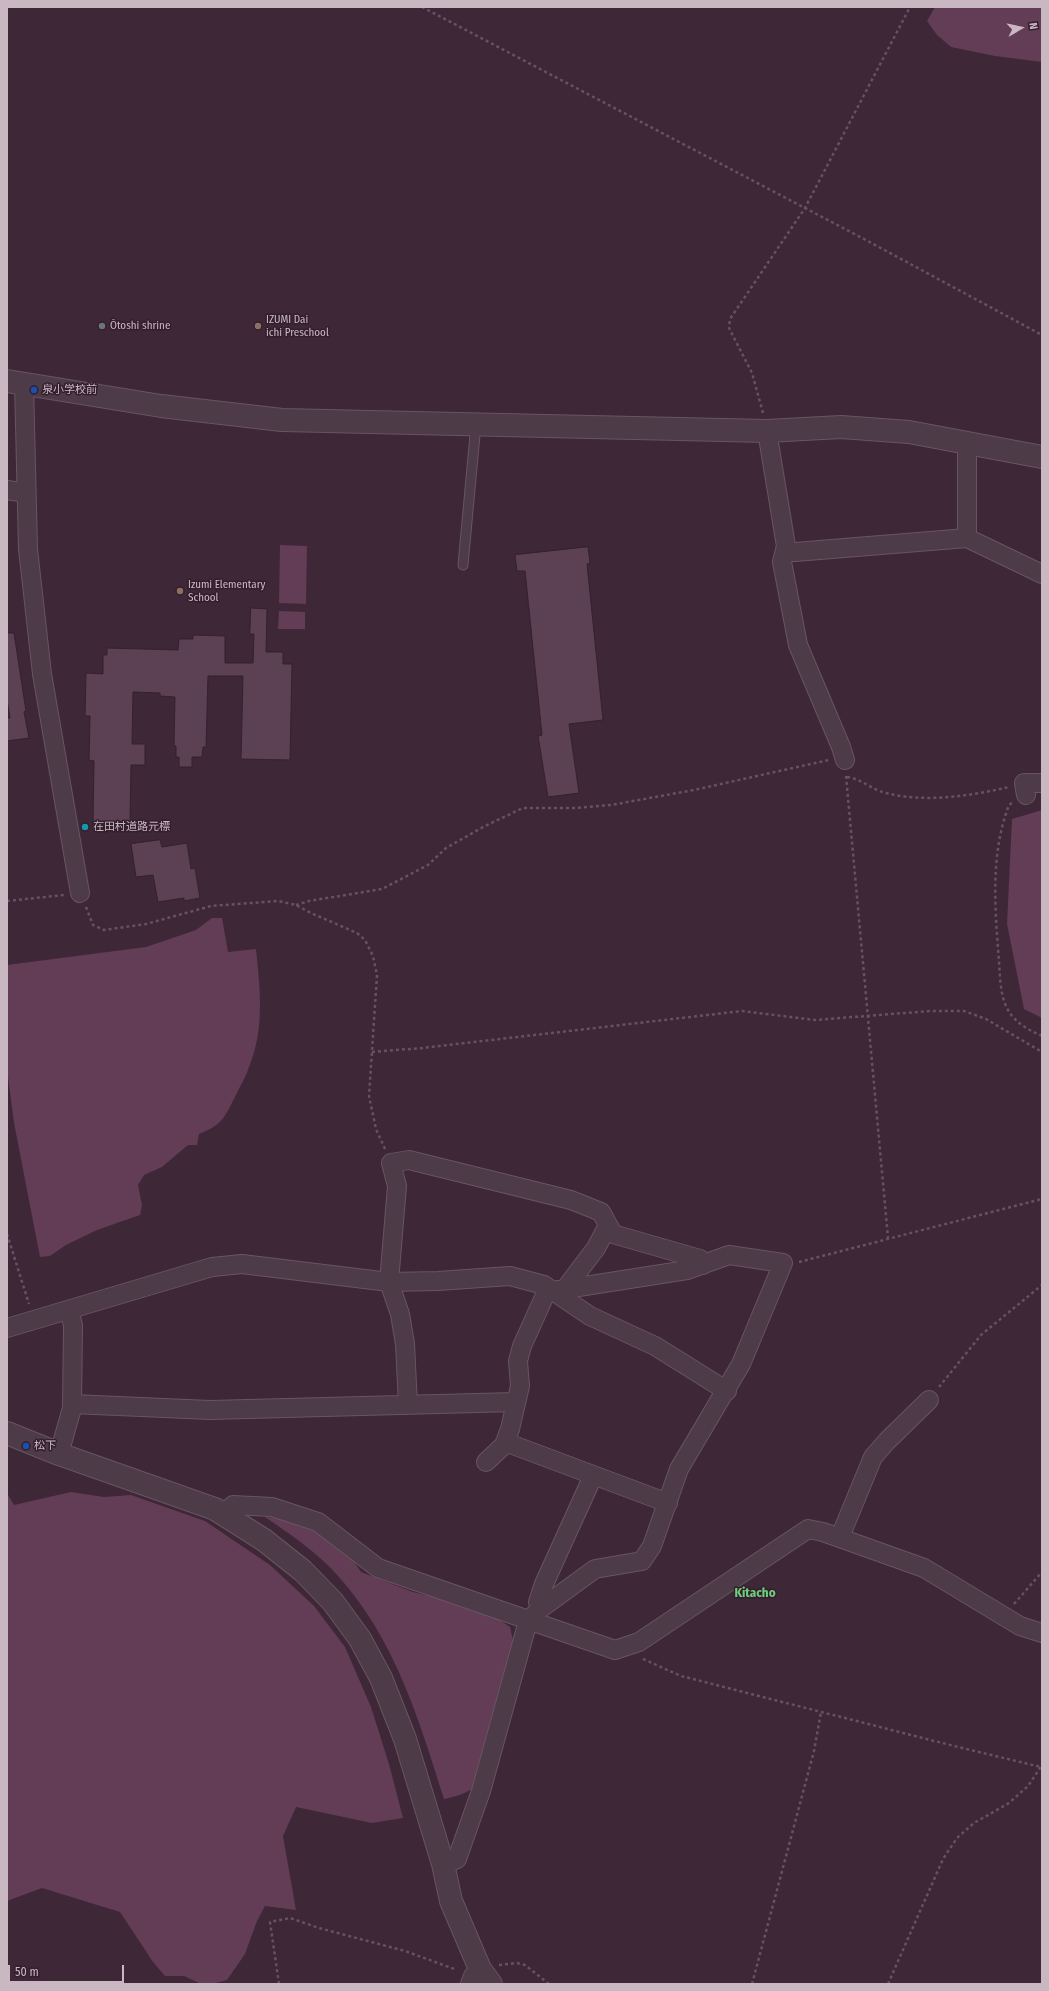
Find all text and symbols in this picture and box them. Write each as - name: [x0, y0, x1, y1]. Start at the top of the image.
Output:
- north arrow: [1001, 8, 1041, 48]
- text: N: [1026, 22, 1040, 30]
- place label: IZUMI Dai ichi Preschool: [266, 313, 329, 339]
- place label: Ōtoshi shrine: [110, 319, 170, 333]
- marker: Ōtoshi shrine: [97, 321, 107, 331]
- marker: IZUMI Dai ichi Preschool: [253, 321, 263, 331]
- place label: 泉小学校前: [42, 383, 97, 397]
- marker: 泉小学校前: [29, 385, 39, 395]
- place label: Izumi Elementary School: [188, 578, 265, 604]
- marker: Izumi Elementary School: [175, 586, 185, 596]
- place label: 在田村道路元標: [93, 820, 170, 834]
- marker: 在田村道路元標: [80, 822, 90, 832]
- place label: 松下: [34, 1439, 56, 1453]
- marker: 松下: [21, 1441, 31, 1451]
- district label: Kitacho: [734, 1585, 776, 1601]
- scale bar: [10, 1957, 126, 1983]
- text: 50 m: [15, 1965, 39, 1979]

